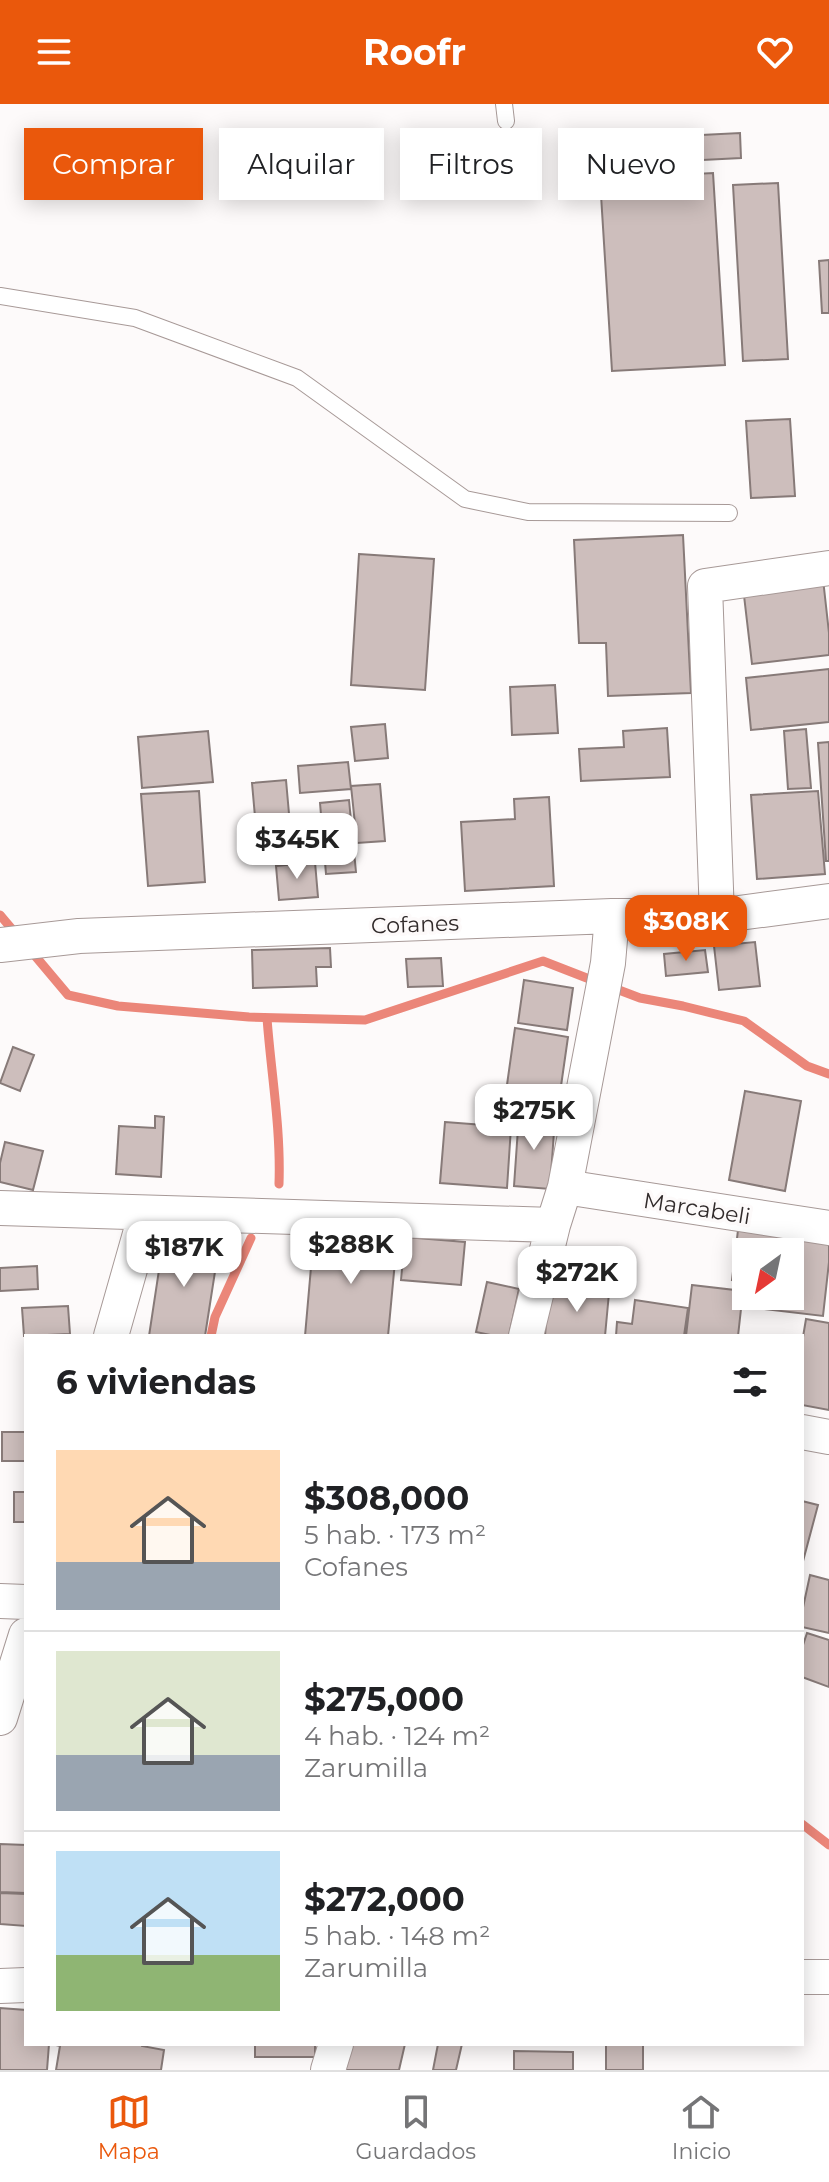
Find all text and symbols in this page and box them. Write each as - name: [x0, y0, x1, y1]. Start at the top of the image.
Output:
- icon: menu: [32, 30, 76, 74]
- text: Roofr: [363, 30, 466, 74]
- icon: heart: [753, 30, 797, 74]
- chip: Comprar: [24, 128, 203, 200]
- chip: Alquilar: [219, 128, 384, 200]
- chip: Filtros: [400, 128, 542, 200]
- chip: Nuevo: [558, 128, 704, 200]
- pin: $345K: [241, 813, 353, 881]
- text: $345K: [255, 823, 339, 855]
- pin: $308K: [630, 895, 742, 963]
- text: $308K: [643, 905, 729, 937]
- street label: Cofanes: [371, 909, 460, 940]
- pin: $275K: [478, 1084, 590, 1152]
- text: $275K: [493, 1094, 575, 1126]
- street label: Marcabeli: [641, 1187, 752, 1230]
- pin: $288K: [295, 1218, 407, 1286]
- pin: $187K: [128, 1221, 240, 1289]
- text: $288K: [308, 1228, 394, 1260]
- text: $187K: [144, 1231, 224, 1263]
- north arrow: [732, 1238, 804, 1310]
- map controls: [732, 1238, 804, 1310]
- pin: $272K: [521, 1246, 633, 1314]
- text: $272K: [536, 1256, 618, 1288]
- icon: filters: [728, 1360, 772, 1404]
- text: 6 viviendas: [56, 1361, 256, 1403]
- text: $308,000: [304, 1477, 469, 1519]
- icon: home: [120, 1482, 216, 1578]
- text: 5 hab. · 173 m²: [304, 1519, 486, 1551]
- text: Cofanes: [304, 1551, 408, 1583]
- text: $275,000: [304, 1678, 464, 1720]
- icon: home: [120, 1683, 216, 1779]
- text: 4 hab. · 124 m²: [304, 1720, 490, 1752]
- text: Zarumilla: [304, 1752, 428, 1784]
- text: $272,000: [304, 1878, 465, 1920]
- icon: home: [120, 1883, 216, 1979]
- text: 5 hab. · 148 m²: [304, 1920, 490, 1952]
- text: Zarumilla: [304, 1952, 428, 1984]
- tab: Mapa: [98, 2090, 160, 2165]
- tab: Guardados: [355, 2090, 476, 2165]
- tab: Inicio: [672, 2090, 731, 2165]

